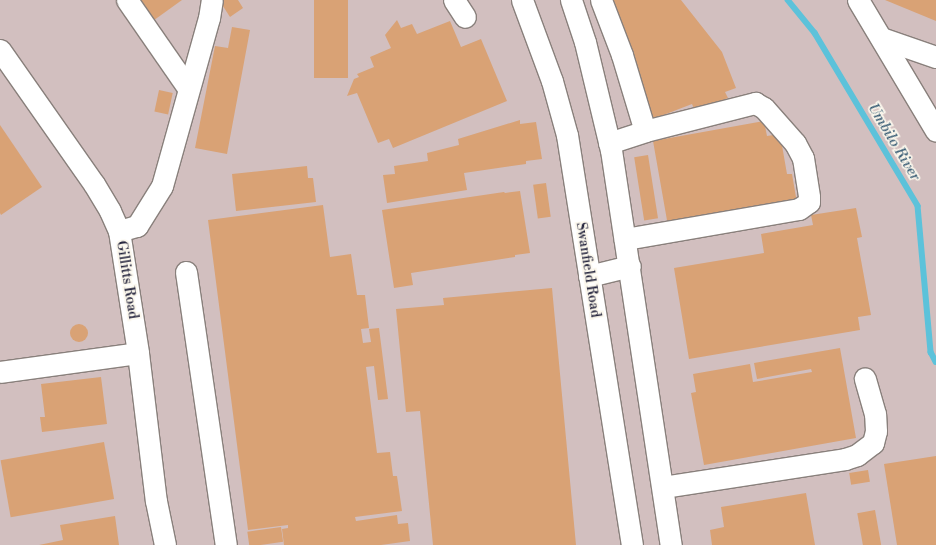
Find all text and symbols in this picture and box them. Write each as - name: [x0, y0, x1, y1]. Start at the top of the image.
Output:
- water label: Umbilo River: [864, 100, 924, 184]
- street label: Swanfield Road: [572, 221, 604, 319]
- street label: Gillitts Road: [113, 240, 141, 320]

